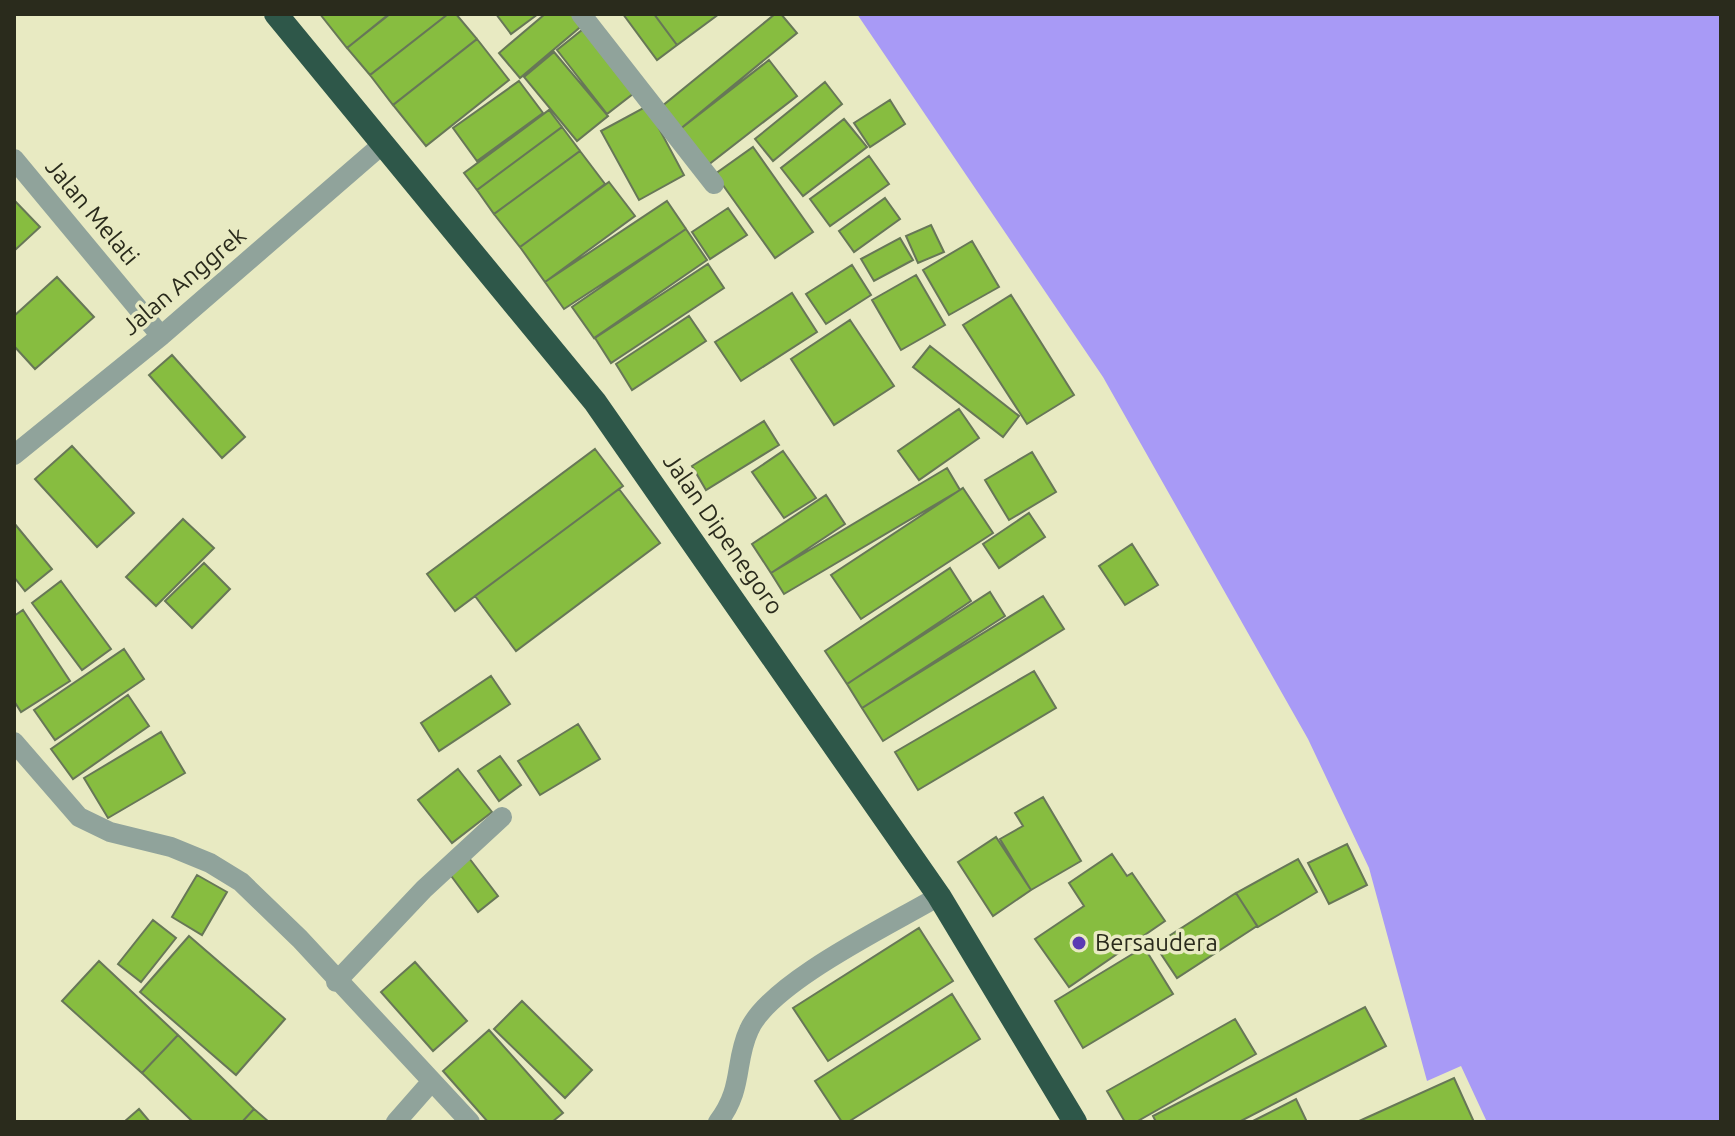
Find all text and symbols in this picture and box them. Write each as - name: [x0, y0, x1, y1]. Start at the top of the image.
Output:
- street label: Jalan Melati: [40, 153, 145, 270]
- street label: Jalan Anggrek: [116, 221, 251, 340]
- street label: Jalan Dipenegoro: [658, 448, 789, 619]
- place label: Bersaudera: [1095, 929, 1218, 956]
- marker: Bersaudera: [1070, 934, 1088, 952]

